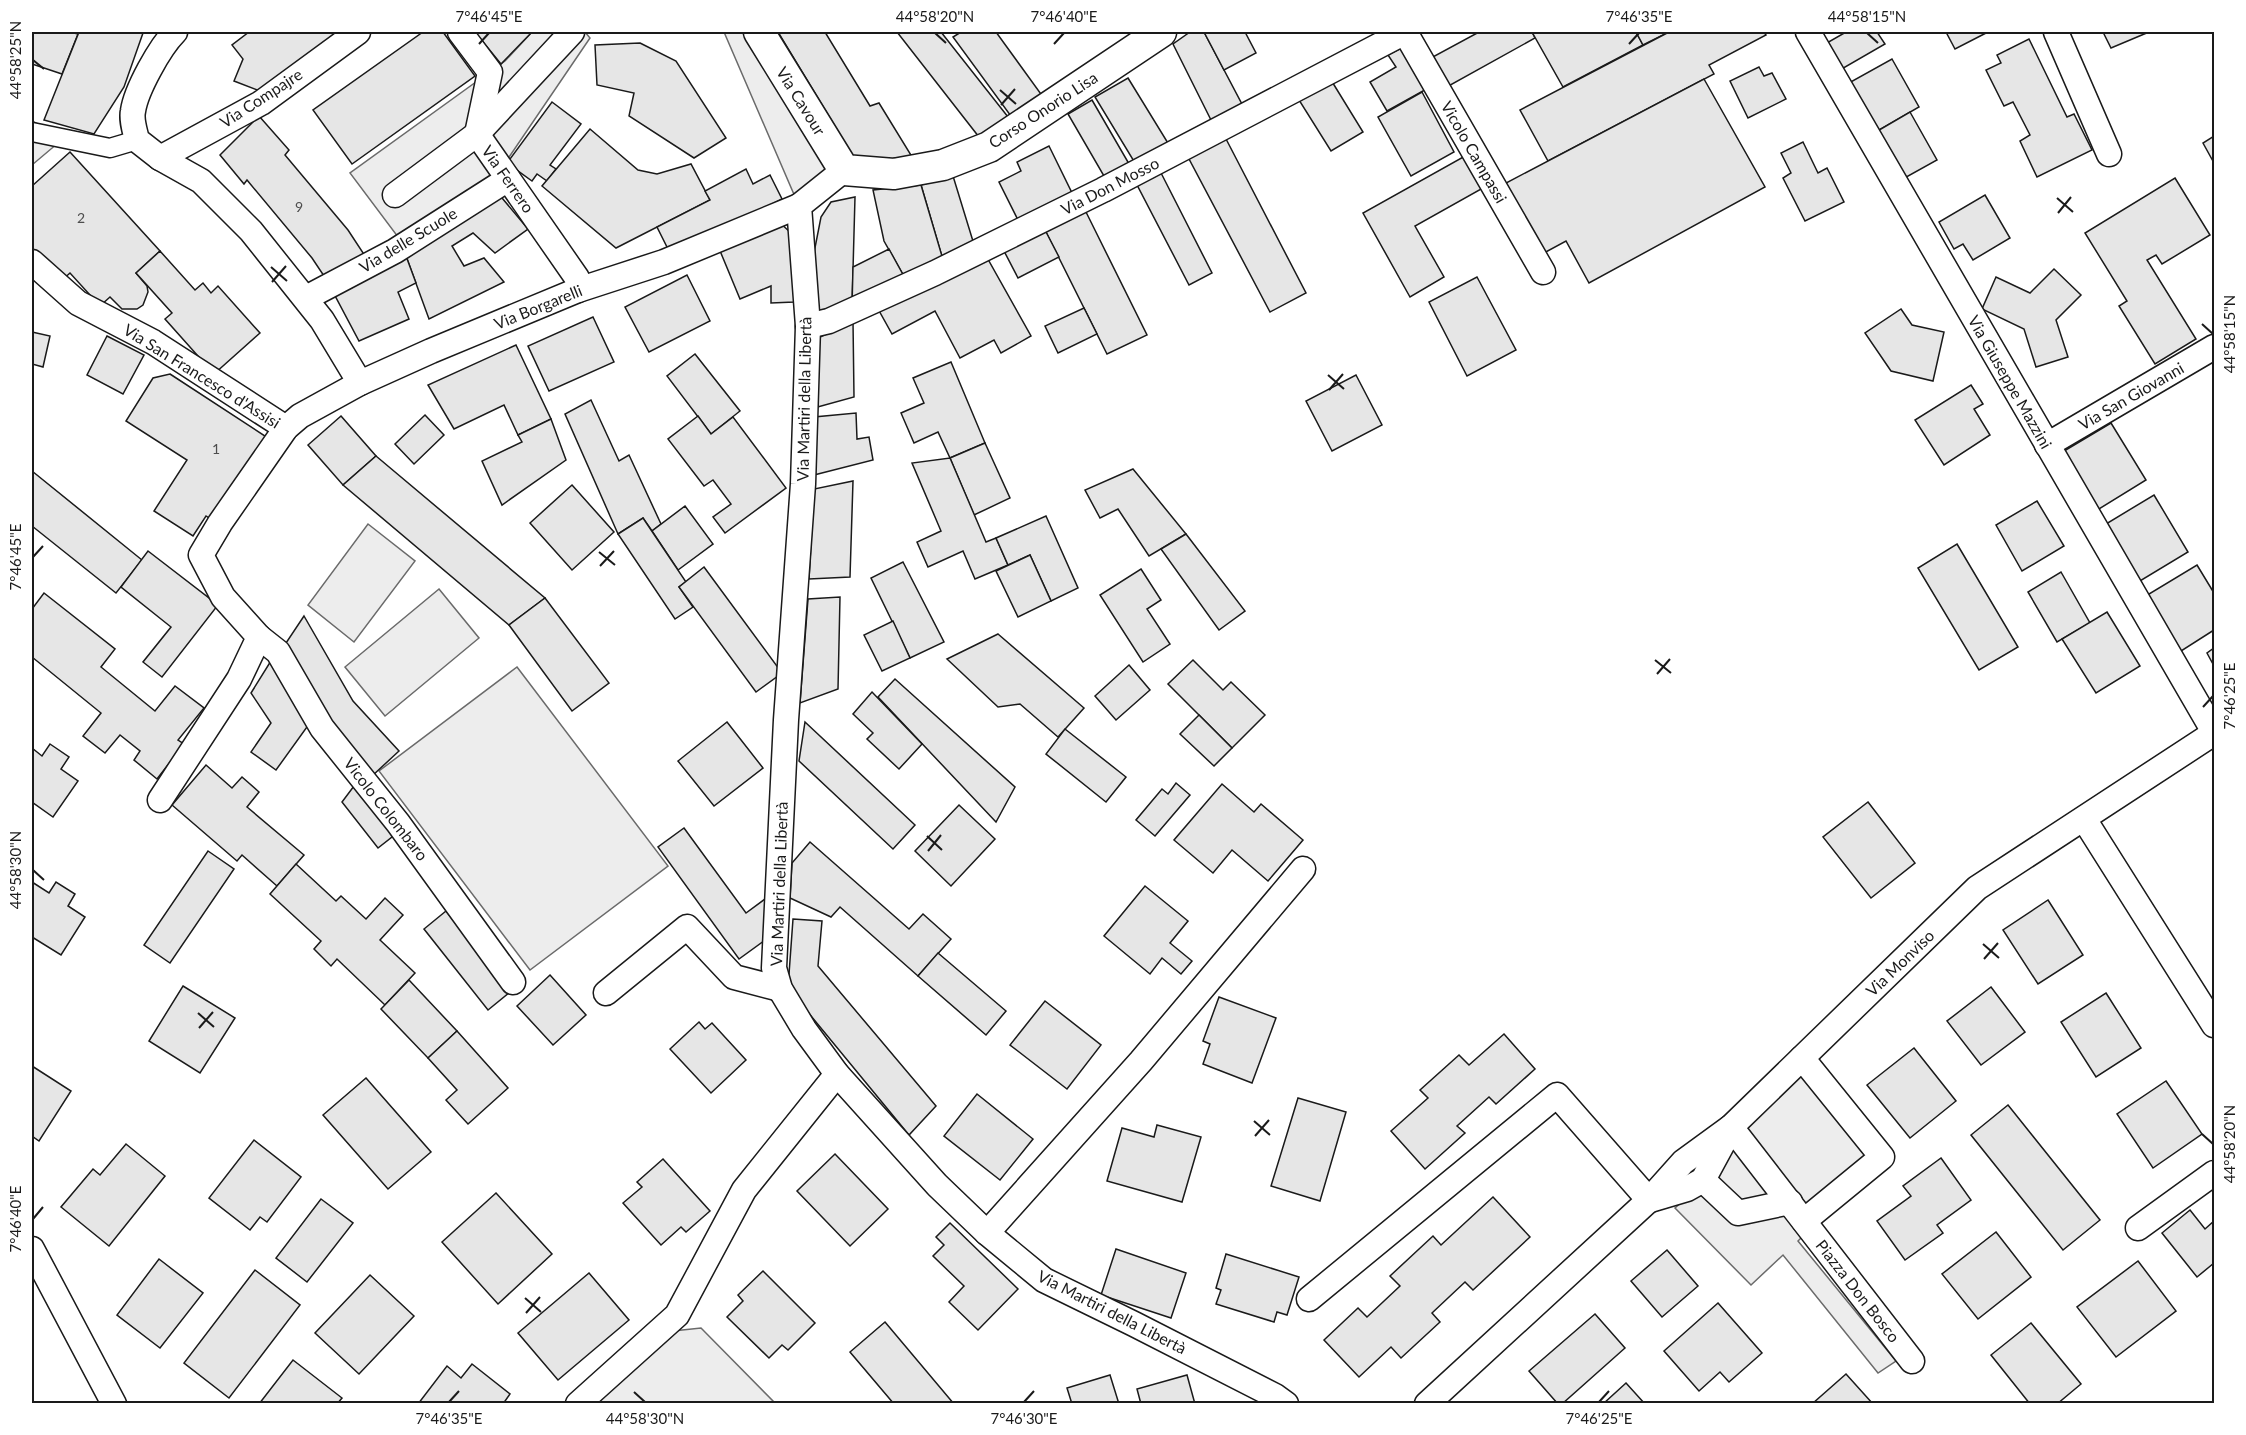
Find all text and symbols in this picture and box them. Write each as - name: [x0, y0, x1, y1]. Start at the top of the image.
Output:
- text: 7°46'45"E: [456, 7, 523, 25]
- text: 44°58'20"N: [896, 7, 974, 25]
- text: 7°46'40"E: [1031, 7, 1098, 25]
- text: 7°46'35"E: [1606, 7, 1673, 25]
- text: 44°58'15"N: [1828, 7, 1906, 25]
- text: 44°58'25"N: [6, 21, 24, 99]
- street label: Via Cavour: [773, 63, 830, 139]
- street label: Via Compajre: [216, 64, 305, 131]
- street label: Corso Onorio Lisa: [985, 67, 1101, 152]
- street label: Vicolo Campassi: [1438, 97, 1511, 206]
- street label: Via Ferrero: [478, 141, 539, 216]
- street label: Via Don Mosso: [1058, 153, 1162, 218]
- house number: 9: [295, 198, 303, 215]
- street label: Via delle Scuole: [355, 203, 460, 276]
- house number: 2: [77, 209, 85, 226]
- street label: Via Borgarelli: [491, 280, 585, 333]
- text: 44°58'15"N: [2220, 295, 2238, 373]
- street label: Via Giuseppe Mazzini: [1965, 312, 2056, 452]
- street label: Via Martiri della Libertà: [793, 316, 814, 482]
- street label: Via San Francesco d'Assisi: [120, 319, 284, 432]
- street label: Via San Giovanni: [2075, 358, 2187, 433]
- house number: 1: [212, 440, 220, 457]
- text: 7°46'45"E: [6, 524, 24, 591]
- text: 7°46'25"E: [2220, 663, 2238, 730]
- street label: Vicolo Colombaro: [340, 753, 432, 864]
- street label: Via Martiri della Libertà: [766, 801, 791, 967]
- text: 44°58'30"N: [6, 831, 24, 909]
- street label: Via Monviso: [1862, 925, 1938, 1000]
- text: 44°58'20"N: [2220, 1105, 2238, 1183]
- text: 7°46'40"E: [6, 1186, 24, 1253]
- street label: Piazza Don Bosco: [1812, 1236, 1904, 1346]
- street label: Via Martiri della Libertà: [1035, 1266, 1190, 1357]
- text: 7°46'35"E: [416, 1409, 483, 1427]
- text: 44°58'30"N: [606, 1409, 684, 1427]
- text: 7°46'30"E: [991, 1409, 1058, 1427]
- text: 7°46'25"E: [1566, 1409, 1633, 1427]

